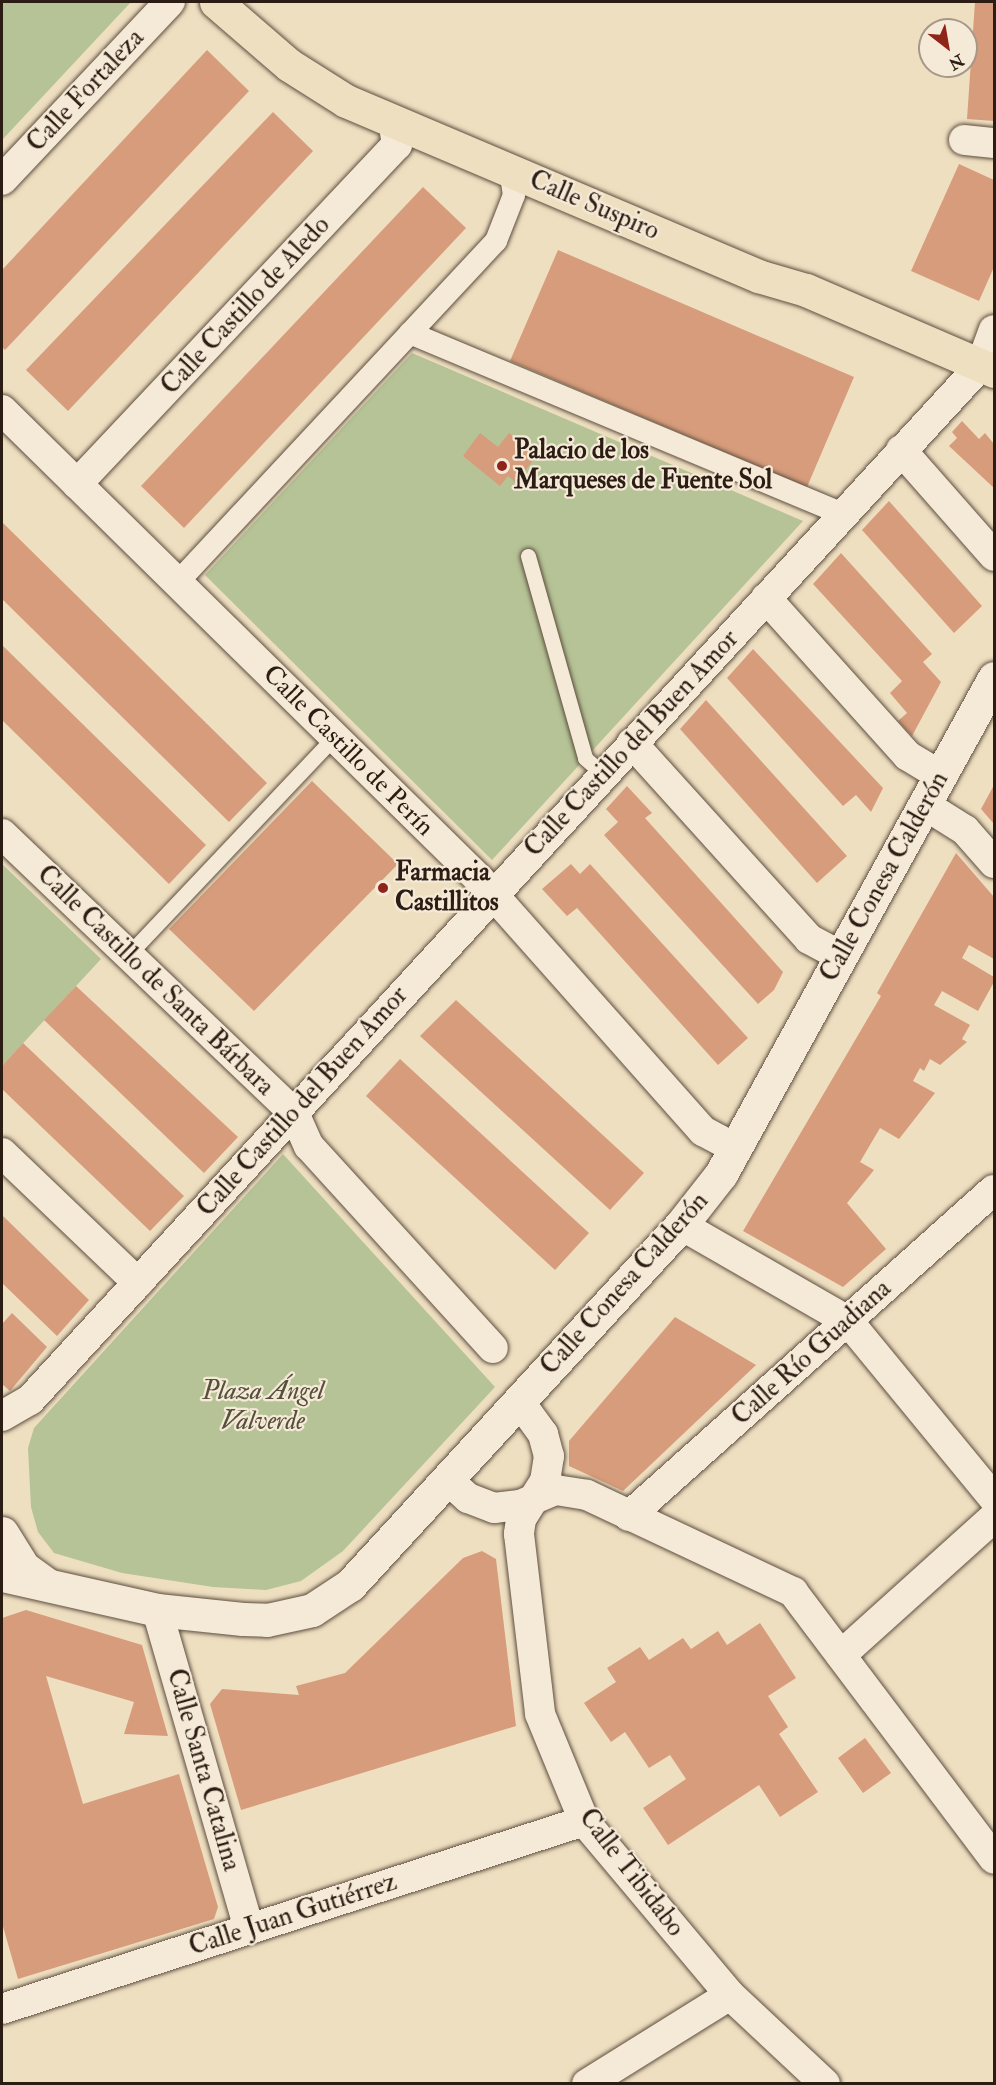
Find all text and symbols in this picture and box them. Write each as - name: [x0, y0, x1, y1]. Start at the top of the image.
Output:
- north arrow: [918, 18, 978, 78]
- street label: Calle Fortaleza: [21, 23, 151, 159]
- text: N: [945, 49, 968, 74]
- street label: Calle Suspiro: [524, 165, 664, 247]
- street label: Calle Castillo de Aledo: [155, 210, 337, 402]
- place label: Palacio de los Marqueses de Fuente Sol: [514, 435, 772, 496]
- marker: Palacio de los Marqueses de Fuente Sol: [495, 459, 509, 473]
- street label: Calle Castillo del Buen Amor: [519, 624, 745, 864]
- street label: Calle Castillo de Perín: [256, 659, 440, 843]
- street label: Calle Conesa Calderón: [814, 766, 956, 988]
- place label: Farmacia Castillitos: [395, 857, 499, 918]
- street label: Calle Castillo de Santa Bárbara: [30, 859, 280, 1103]
- marker: Farmacia Castillitos: [376, 881, 390, 895]
- street label: Calle Castillo del Buen Amor: [191, 980, 415, 1224]
- street label: Calle Conesa Calderón: [535, 1186, 715, 1382]
- street label: Calle Río Guadiana: [726, 1273, 898, 1433]
- park label: Plaza Ángel Valverde: [202, 1376, 324, 1438]
- street label: Calle Santa Catalina: [159, 1665, 247, 1875]
- street label: Calle Tibidabo: [572, 1803, 690, 1943]
- street label: Calle Juan Gutiérrez: [185, 1867, 401, 1963]

